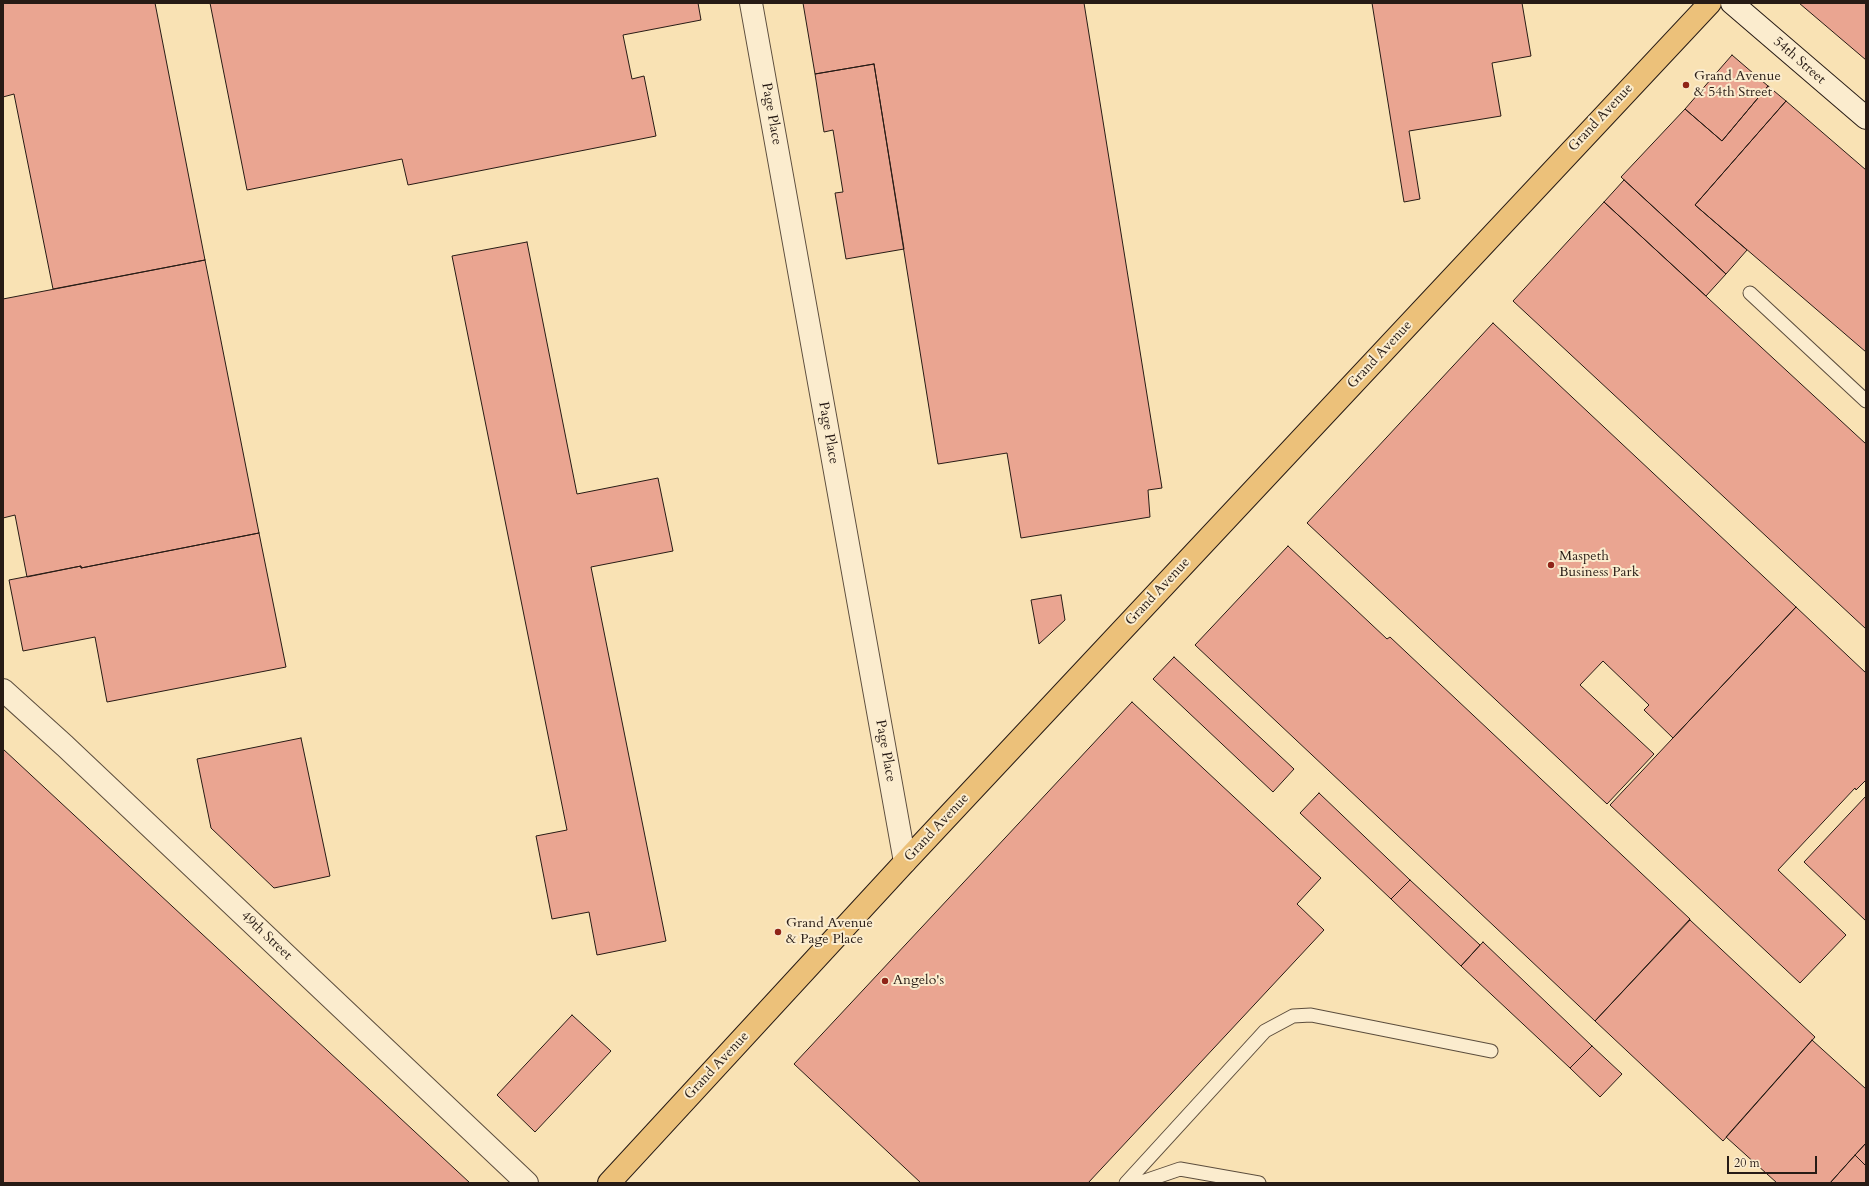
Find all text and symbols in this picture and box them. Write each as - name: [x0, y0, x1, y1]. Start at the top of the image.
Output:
- street label: 54th Street: [1769, 34, 1829, 88]
- place label: Grand Avenue & 54th Street: [1694, 69, 1781, 102]
- marker: Grand Avenue & 54th Street: [1681, 80, 1691, 90]
- street label: Grand Avenue: [1565, 81, 1637, 155]
- street label: Page Place: [757, 82, 785, 146]
- street label: Grand Avenue: [1344, 318, 1416, 392]
- street label: Page Place: [814, 401, 842, 465]
- place label: Maspeth Business Park: [1559, 549, 1639, 582]
- street label: Grand Avenue: [1122, 555, 1194, 629]
- marker: Maspeth Business Park: [1546, 560, 1556, 570]
- street label: Page Place: [871, 719, 899, 783]
- street label: Grand Avenue: [901, 791, 973, 865]
- street label: 49th Street: [237, 908, 295, 964]
- place label: Grand Avenue & Page Place: [786, 916, 873, 948]
- marker: Grand Avenue & Page Place: [773, 927, 783, 937]
- place label: Angelo's: [893, 973, 944, 989]
- marker: Angelo's: [880, 976, 890, 986]
- street label: Grand Avenue: [681, 1029, 753, 1103]
- scale bar: [1729, 1148, 1819, 1174]
- text: 20 m: [1734, 1155, 1760, 1171]

